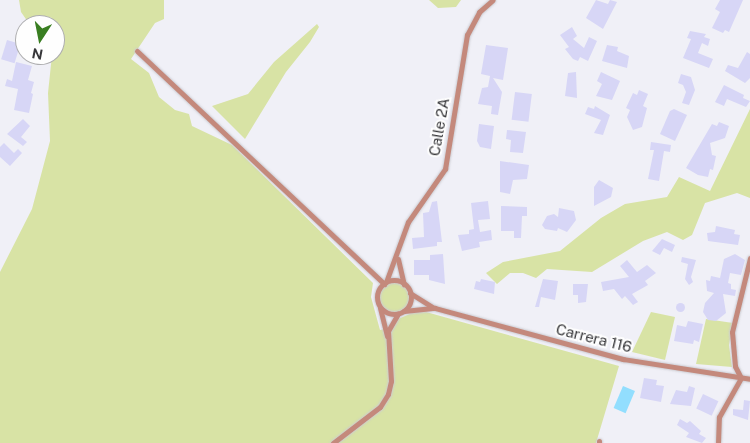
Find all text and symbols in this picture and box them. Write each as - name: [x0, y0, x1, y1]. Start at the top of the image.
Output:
- north arrow: [15, 15, 65, 65]
- text: N: [30, 45, 44, 63]
- street label: Calle 2A: [425, 97, 453, 157]
- street label: Carrera 116: [554, 320, 634, 356]

